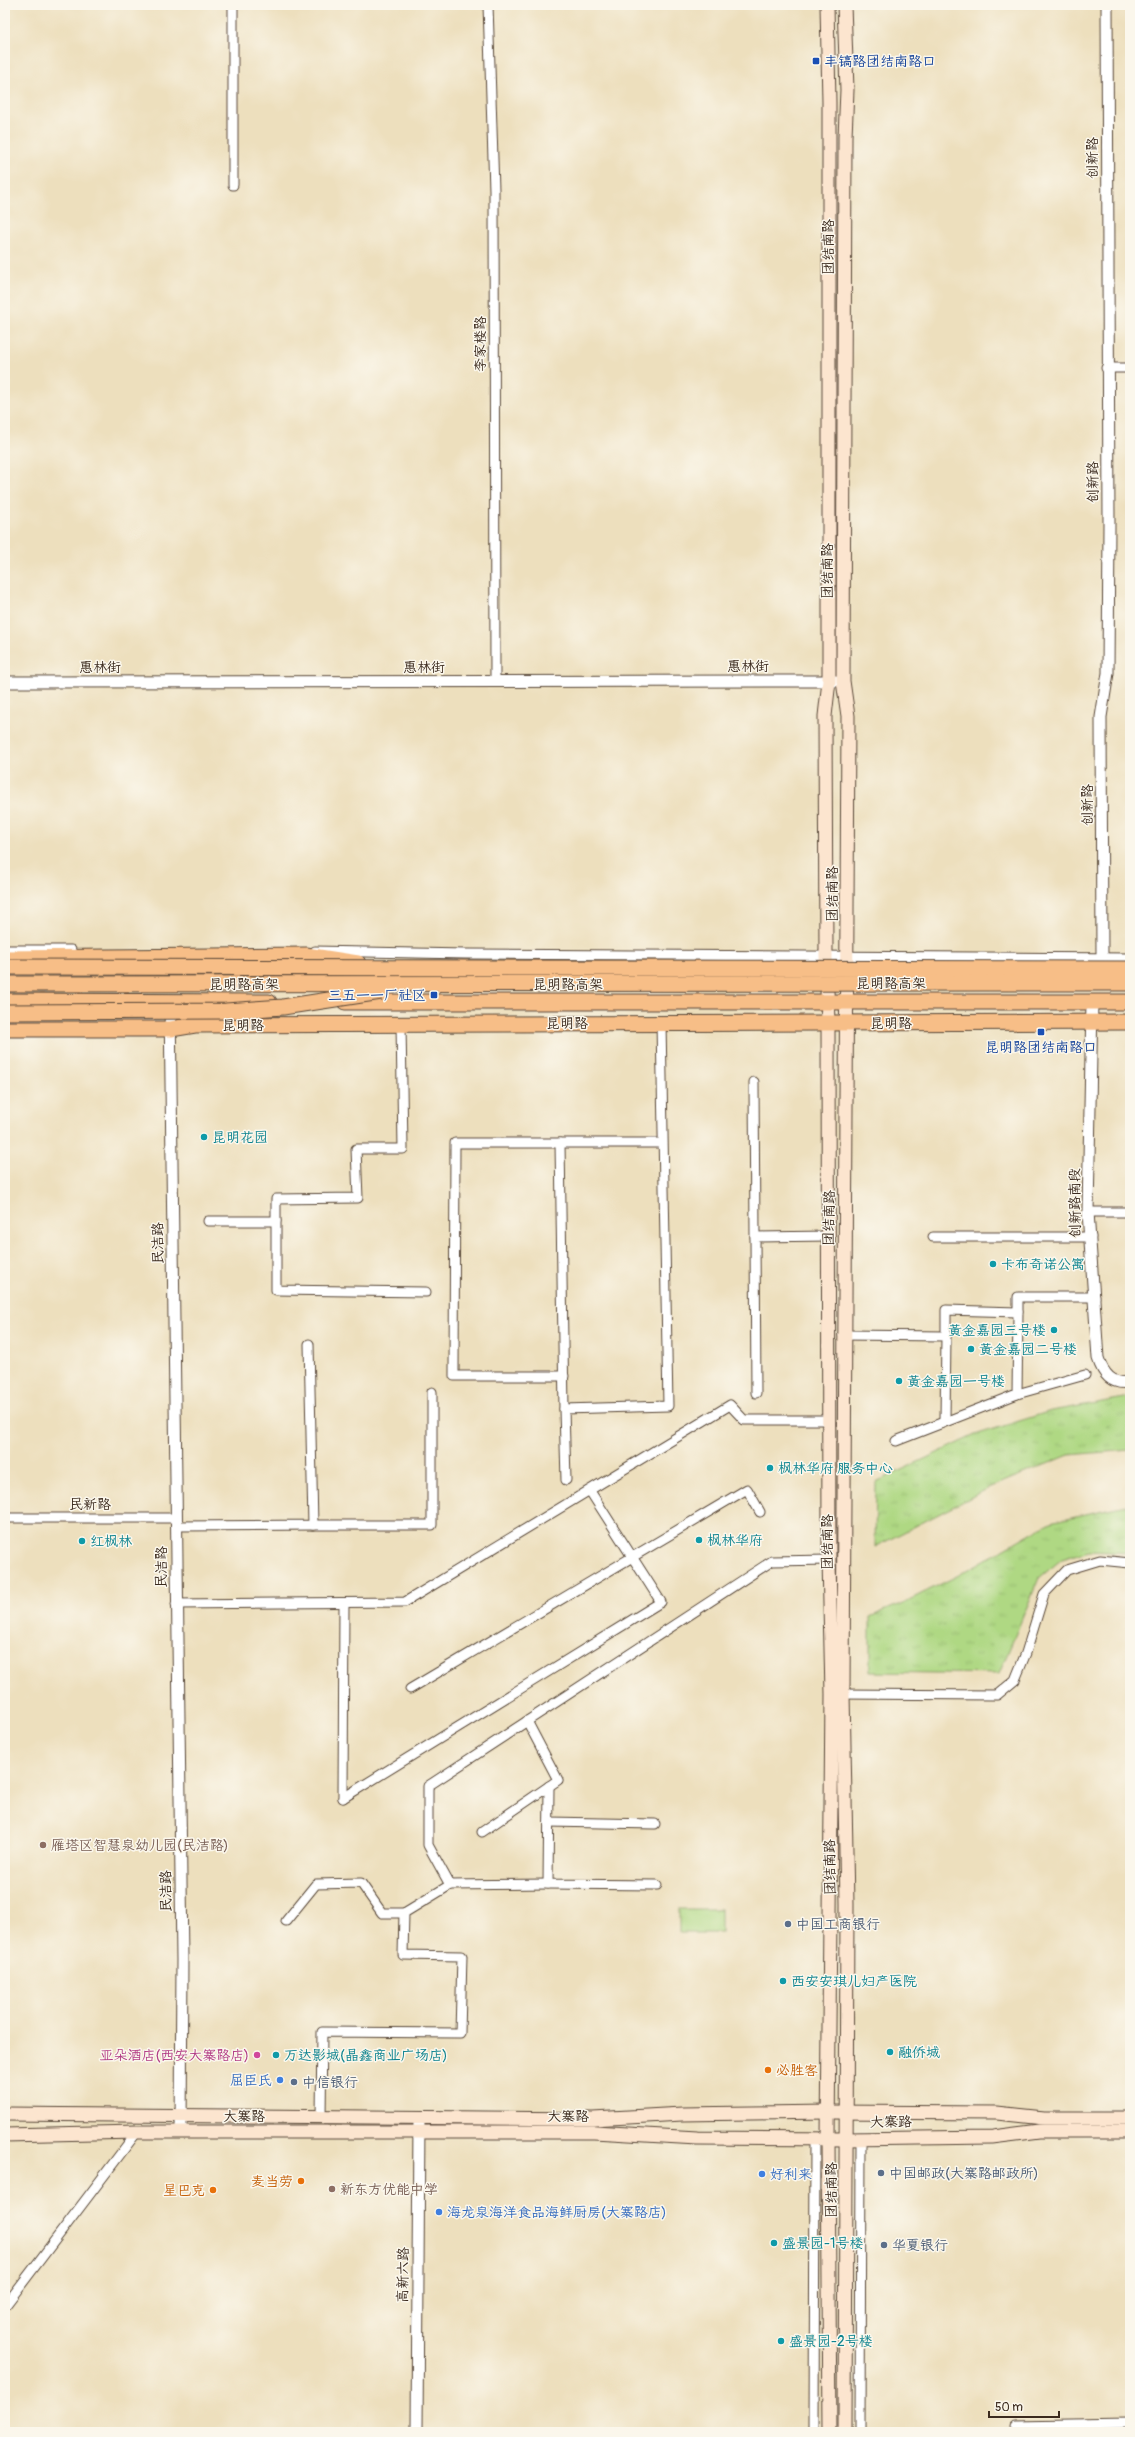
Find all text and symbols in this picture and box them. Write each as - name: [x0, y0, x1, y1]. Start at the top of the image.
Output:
- place label: 丰镐路团结南路口: [824, 53, 936, 70]
- marker: 丰镐路团结南路口: [811, 56, 821, 66]
- street label: 创新路: [1084, 137, 1101, 179]
- street label: 团结南路: [820, 219, 837, 275]
- street label: 李家楼路: [472, 316, 489, 372]
- street label: 创新路: [1084, 461, 1102, 503]
- street label: 团结南路: [819, 543, 836, 599]
- street label: 惠林街: [727, 658, 769, 675]
- street label: 惠林街: [79, 659, 121, 676]
- street label: 惠林街: [403, 659, 445, 676]
- street label: 创新路: [1079, 784, 1096, 826]
- street label: 团结南路: [824, 866, 841, 922]
- street label: 昆明路高架: [856, 975, 926, 992]
- street label: 昆明路高架: [209, 976, 279, 993]
- street label: 昆明路高架: [533, 976, 603, 993]
- place label: 三五一一厂社区: [328, 987, 426, 1004]
- marker: 三五一一厂社区: [429, 990, 439, 1000]
- street label: 昆明路: [546, 1015, 588, 1032]
- street label: 昆明路: [870, 1015, 912, 1032]
- street label: 昆明路: [222, 1017, 264, 1034]
- marker: 昆明路团结南路口: [1036, 1027, 1046, 1037]
- place label: 昆明路团结南路口: [985, 1039, 1097, 1056]
- place label: 昆明花园: [212, 1129, 268, 1146]
- marker: 昆明花园: [199, 1132, 209, 1142]
- street label: 创新路南段: [1066, 1168, 1084, 1238]
- street label: 团结南路: [820, 1190, 838, 1246]
- street label: 民洁路: [149, 1222, 167, 1264]
- place label: 卡布奇诺公寓: [1001, 1256, 1085, 1273]
- marker: 卡布奇诺公寓: [988, 1259, 998, 1269]
- place label: 黄金嘉园三号楼: [948, 1322, 1046, 1339]
- marker: 黄金嘉园三号楼: [1049, 1325, 1059, 1335]
- place label: 黄金嘉园二号楼: [979, 1341, 1077, 1358]
- marker: 黄金嘉园二号楼: [966, 1344, 976, 1354]
- place label: 黄金嘉园一号楼: [907, 1373, 1005, 1390]
- marker: 黄金嘉园一号楼: [894, 1376, 904, 1386]
- place label: 枫林华府 服务中心: [778, 1460, 893, 1477]
- marker: 枫林华府 服务中心: [765, 1463, 775, 1473]
- street label: 民新路: [69, 1496, 111, 1513]
- street label: 团结南路: [819, 1514, 836, 1570]
- place label: 枫林华府: [707, 1532, 763, 1549]
- place label: 红枫林: [90, 1533, 133, 1550]
- marker: 枫林华府: [694, 1535, 704, 1545]
- marker: 红枫林: [77, 1536, 87, 1546]
- street label: 民洁路: [153, 1546, 170, 1588]
- place label: 雁塔区智慧泉幼儿园(民洁路): [51, 1837, 228, 1854]
- street label: 团结南路: [821, 1839, 839, 1895]
- marker: 雁塔区智慧泉幼儿园(民洁路): [38, 1840, 48, 1850]
- street label: 民洁路: [157, 1870, 175, 1912]
- place label: 中国工商银行: [796, 1916, 880, 1933]
- marker: 中国工商银行: [783, 1919, 793, 1929]
- place label: 西安安琪儿妇产医院: [791, 1973, 917, 1990]
- marker: 西安安琪儿妇产医院: [778, 1976, 788, 1986]
- place label: 融侨城: [898, 2044, 940, 2061]
- place label: 亚朵酒店(西安大寨路店): [100, 2047, 249, 2064]
- place label: 万达影城(晶鑫商业广场店): [284, 2047, 447, 2064]
- marker: 融侨城: [885, 2047, 895, 2057]
- marker: 亚朵酒店(西安大寨路店): [252, 2050, 262, 2060]
- marker: 万达影城(晶鑫商业广场店): [271, 2050, 281, 2060]
- place label: 必胜客: [776, 2062, 818, 2079]
- marker: 必胜客: [763, 2065, 773, 2075]
- place label: 屈臣氏: [230, 2072, 272, 2089]
- place label: 中信银行: [302, 2074, 358, 2091]
- marker: 屈臣氏: [275, 2075, 285, 2085]
- marker: 中信银行: [289, 2077, 299, 2087]
- street label: 大寨路: [223, 2108, 265, 2125]
- street label: 大寨路: [547, 2108, 589, 2125]
- street label: 大寨路: [870, 2113, 912, 2131]
- street label: 团结南路: [823, 2162, 840, 2218]
- place label: 中国邮政(大寨路邮政所): [889, 2165, 1038, 2182]
- place label: 好利来: [770, 2166, 812, 2183]
- marker: 中国邮政(大寨路邮政所): [876, 2168, 886, 2178]
- marker: 好利来: [757, 2169, 767, 2179]
- place label: 麦当劳: [251, 2173, 293, 2190]
- marker: 麦当劳: [296, 2176, 306, 2186]
- place label: 新东方优能中学: [340, 2181, 438, 2198]
- place label: 星巴克: [163, 2182, 205, 2199]
- marker: 新东方优能中学: [327, 2184, 337, 2194]
- marker: 星巴克: [208, 2185, 218, 2195]
- place label: 海龙泉海洋食品海鲜厨房(大寨路店): [447, 2204, 666, 2221]
- marker: 海龙泉海洋食品海鲜厨房(大寨路店): [434, 2207, 444, 2217]
- place label: 盛景园-1号楼: [782, 2235, 863, 2252]
- place label: 华夏银行: [892, 2237, 948, 2254]
- marker: 盛景园-1号楼: [769, 2238, 779, 2248]
- marker: 华夏银行: [879, 2240, 889, 2250]
- street label: 高新六路: [394, 2247, 412, 2303]
- place label: 盛景园-2号楼: [789, 2333, 873, 2350]
- marker: 盛景园-2号楼: [776, 2336, 786, 2346]
- scale bar: [989, 2393, 1059, 2419]
- text: 50 m: [995, 2400, 1023, 2415]

